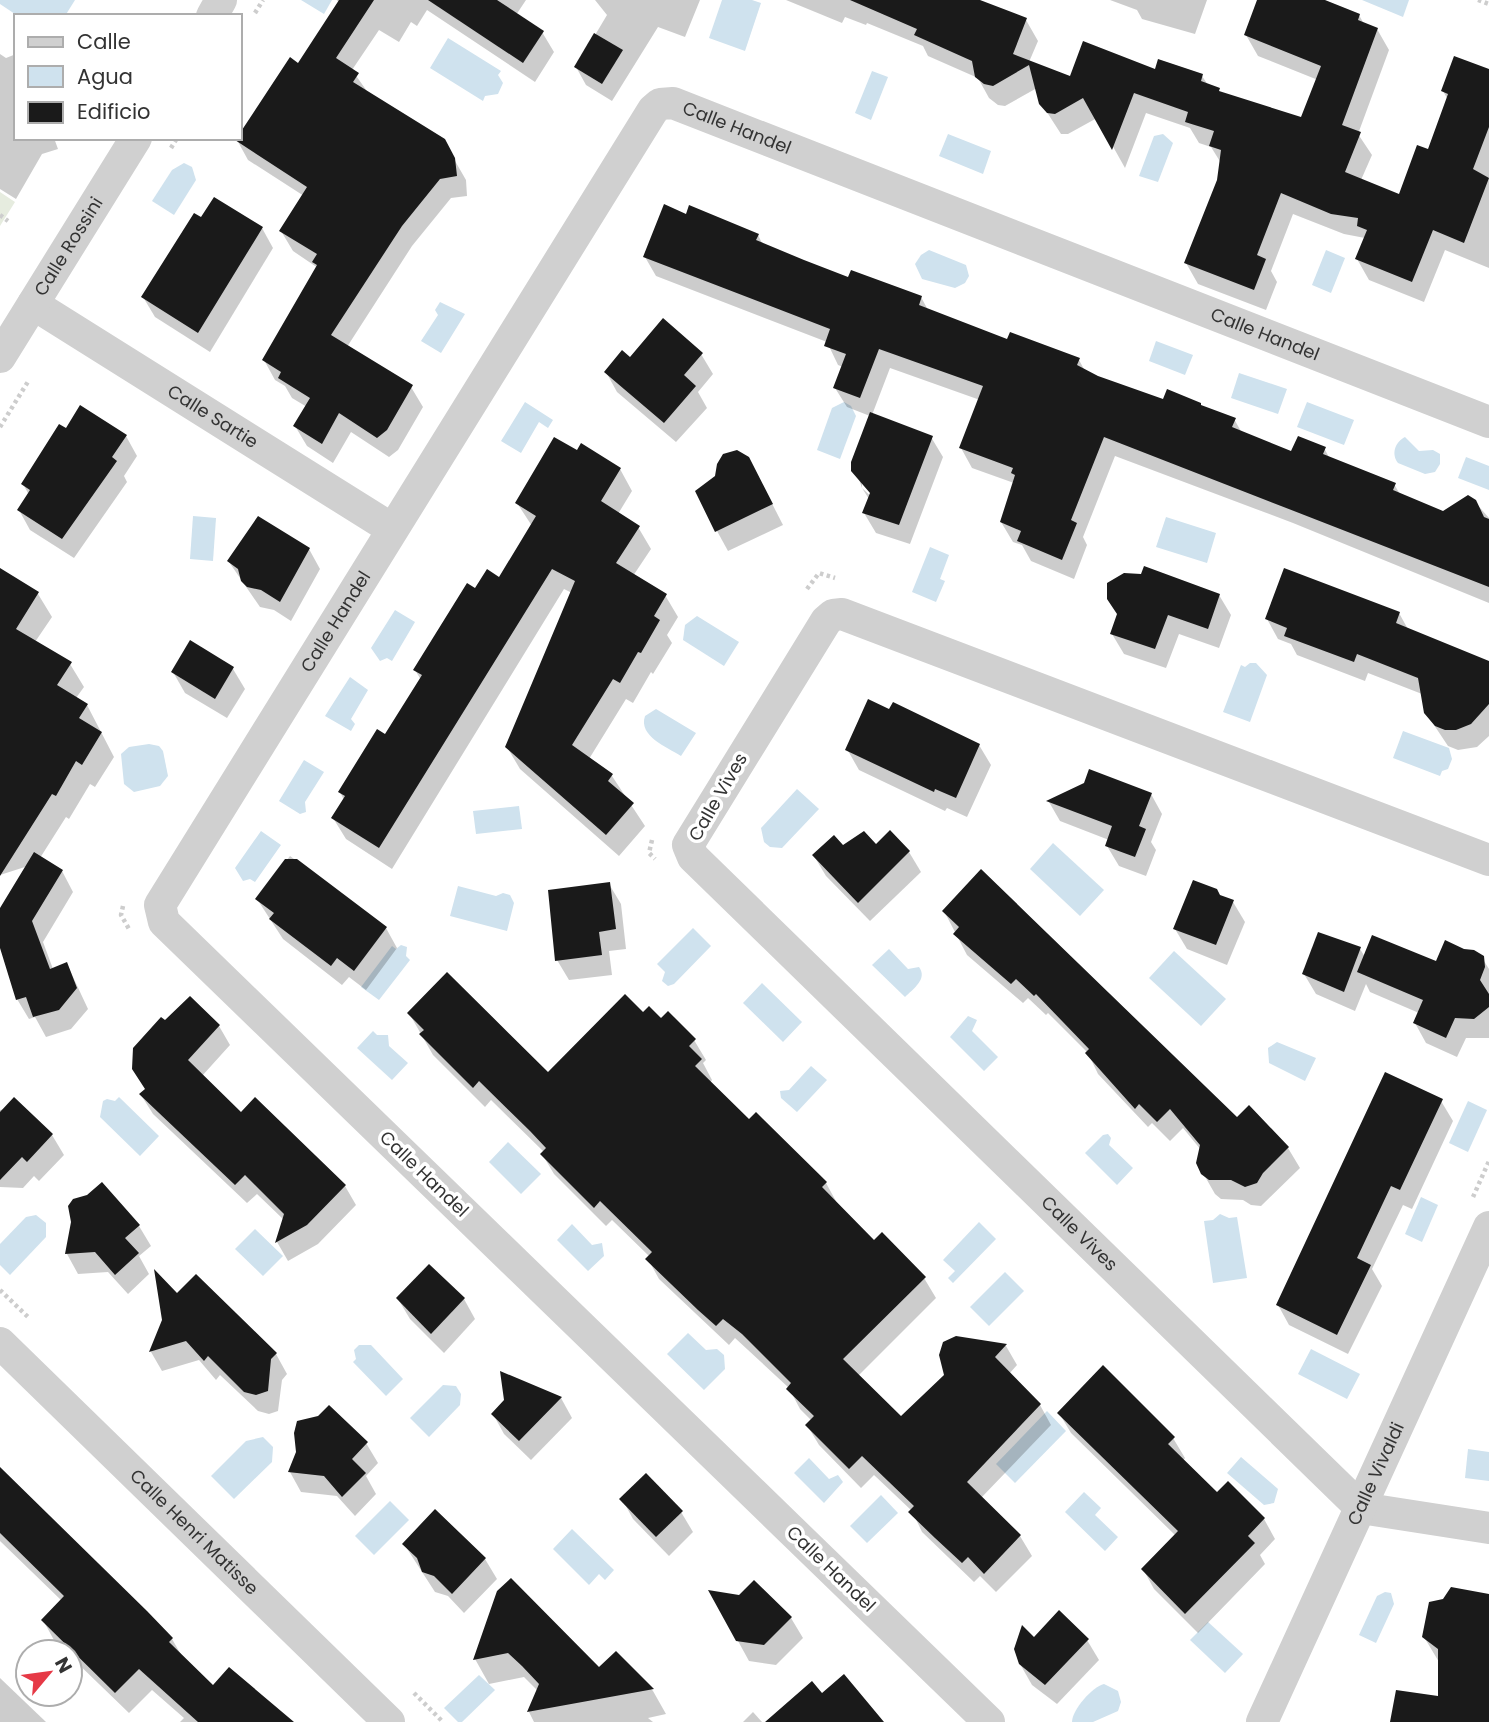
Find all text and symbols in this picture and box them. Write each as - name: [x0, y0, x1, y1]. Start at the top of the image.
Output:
- legend: [14, 14, 242, 140]
- text: Calle: [77, 27, 131, 56]
- text: Agua: [77, 62, 133, 91]
- street label: Calle Handel: [679, 95, 795, 160]
- text: Edificio: [77, 97, 151, 126]
- street label: Calle Rossini: [28, 192, 108, 301]
- street label: Calle Handel: [1207, 301, 1323, 367]
- street label: Calle Sartie: [163, 378, 263, 454]
- street label: Calle Handel: [294, 566, 376, 677]
- street label: Calle Vives: [682, 748, 753, 845]
- street label: Calle Handel: [374, 1125, 474, 1223]
- street label: Calle Vives: [1036, 1190, 1124, 1276]
- street label: Calle Vivaldi: [1341, 1418, 1410, 1529]
- street label: Calle Henri Matisse: [125, 1463, 264, 1600]
- street label: Calle Handel: [781, 1520, 881, 1618]
- north arrow: [14, 1638, 84, 1708]
- text: N: [48, 1652, 79, 1678]

